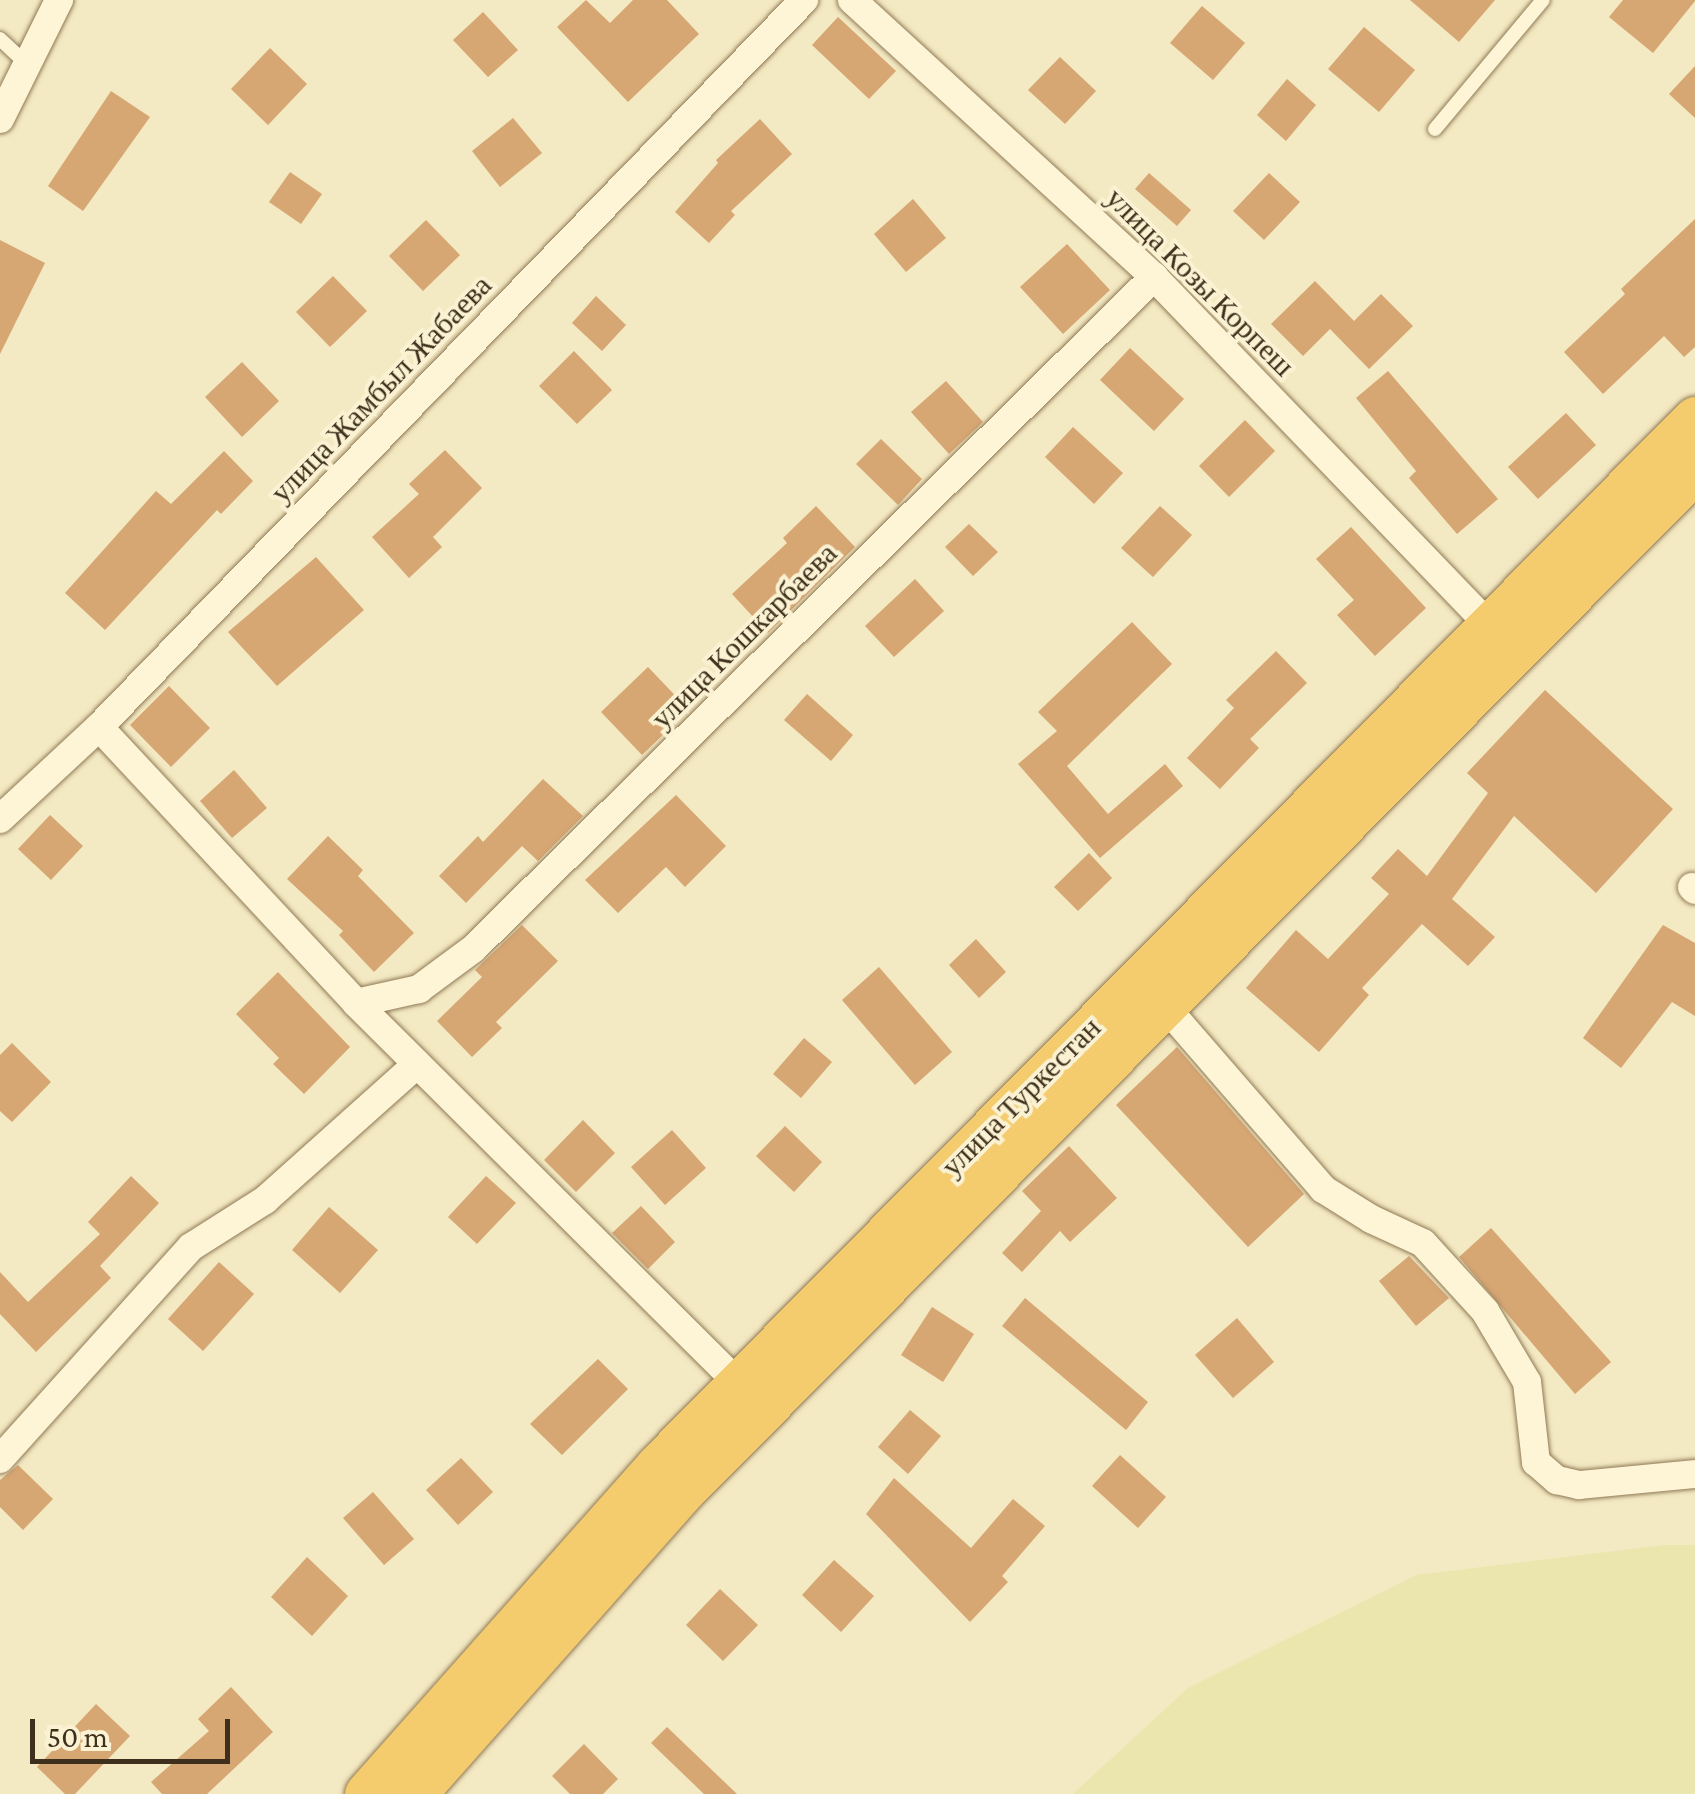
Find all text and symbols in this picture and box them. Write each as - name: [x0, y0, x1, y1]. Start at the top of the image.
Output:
- street label: улица Козы Корпеш: [1098, 180, 1302, 384]
- street label: улица Жамбыл Жабаева: [263, 268, 499, 510]
- street label: улица Кошкарбаева: [644, 536, 844, 736]
- street label: улица Туркестан: [934, 1010, 1108, 1184]
- scale bar: [35, 1699, 235, 1761]
- text: 50 m: [47, 1720, 108, 1753]

